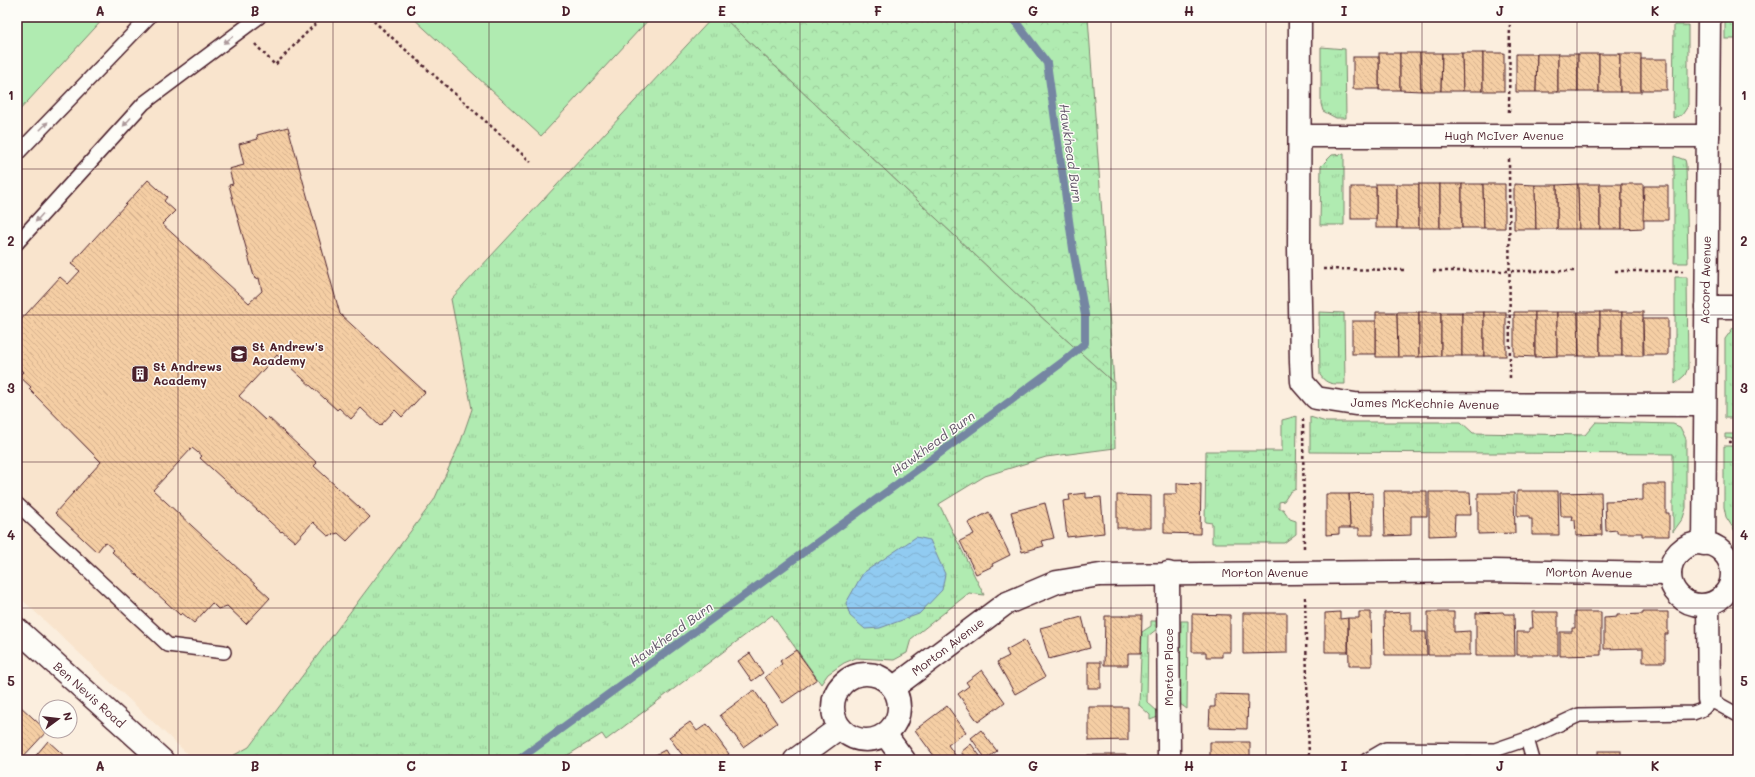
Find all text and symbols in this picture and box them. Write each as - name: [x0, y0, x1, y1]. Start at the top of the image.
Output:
- text: A: [95, 2, 105, 19]
- text: B: [251, 2, 260, 19]
- text: C: [406, 2, 416, 19]
- text: D: [561, 2, 571, 19]
- text: E: [718, 2, 726, 19]
- text: F: [874, 2, 882, 19]
- text: G: [1028, 2, 1038, 19]
- text: H: [1184, 2, 1194, 19]
- text: I: [1341, 2, 1348, 19]
- text: J: [1496, 2, 1504, 19]
- text: K: [1651, 2, 1660, 19]
- one-way arrow: [222, 36, 233, 45]
- text: 1: [8, 86, 14, 103]
- text: 1: [1741, 86, 1747, 103]
- water label: Hawkhead Burn: [1056, 103, 1087, 203]
- one-way arrow: [122, 117, 132, 127]
- one-way arrow: [39, 121, 49, 131]
- street label: Hugh McIver Avenue: [1444, 127, 1564, 143]
- one-way arrow: [35, 213, 44, 223]
- text: 2: [7, 232, 15, 249]
- text: 2: [1740, 232, 1748, 249]
- street label: Accord Avenue: [1696, 236, 1714, 324]
- place label: St Andrew's Academy: [252, 338, 324, 368]
- school or university icon: St Andrew's Academy: [229, 344, 249, 364]
- place label: St Andrews Academy: [153, 358, 222, 388]
- building icon: St Andrews Academy: [130, 364, 150, 384]
- text: 3: [7, 379, 15, 396]
- text: 3: [1740, 379, 1748, 396]
- street label: James McKechnie Avenue: [1350, 394, 1500, 412]
- water label: Hawkhead Burn: [888, 407, 978, 479]
- text: 4: [7, 526, 15, 543]
- text: 4: [1740, 526, 1748, 543]
- street label: Morton Avenue: [1545, 563, 1633, 581]
- street label: Morton Avenue: [1221, 564, 1309, 580]
- water label: Hawkhead Burn: [626, 598, 716, 670]
- street label: Morton Avenue: [908, 614, 987, 679]
- street label: Morton Place: [1160, 628, 1176, 706]
- street label: Ben Nevis Road: [50, 659, 128, 731]
- text: 5: [7, 672, 15, 689]
- text: 5: [1740, 672, 1748, 689]
- north arrow: [38, 699, 78, 739]
- text: A: [95, 757, 105, 774]
- text: B: [251, 757, 260, 774]
- text: C: [406, 757, 416, 774]
- text: D: [561, 757, 571, 774]
- text: E: [718, 757, 726, 774]
- text: F: [874, 757, 882, 774]
- text: G: [1028, 757, 1038, 774]
- text: H: [1184, 757, 1194, 774]
- text: I: [1341, 757, 1348, 774]
- text: J: [1496, 757, 1504, 774]
- text: K: [1651, 757, 1660, 774]

